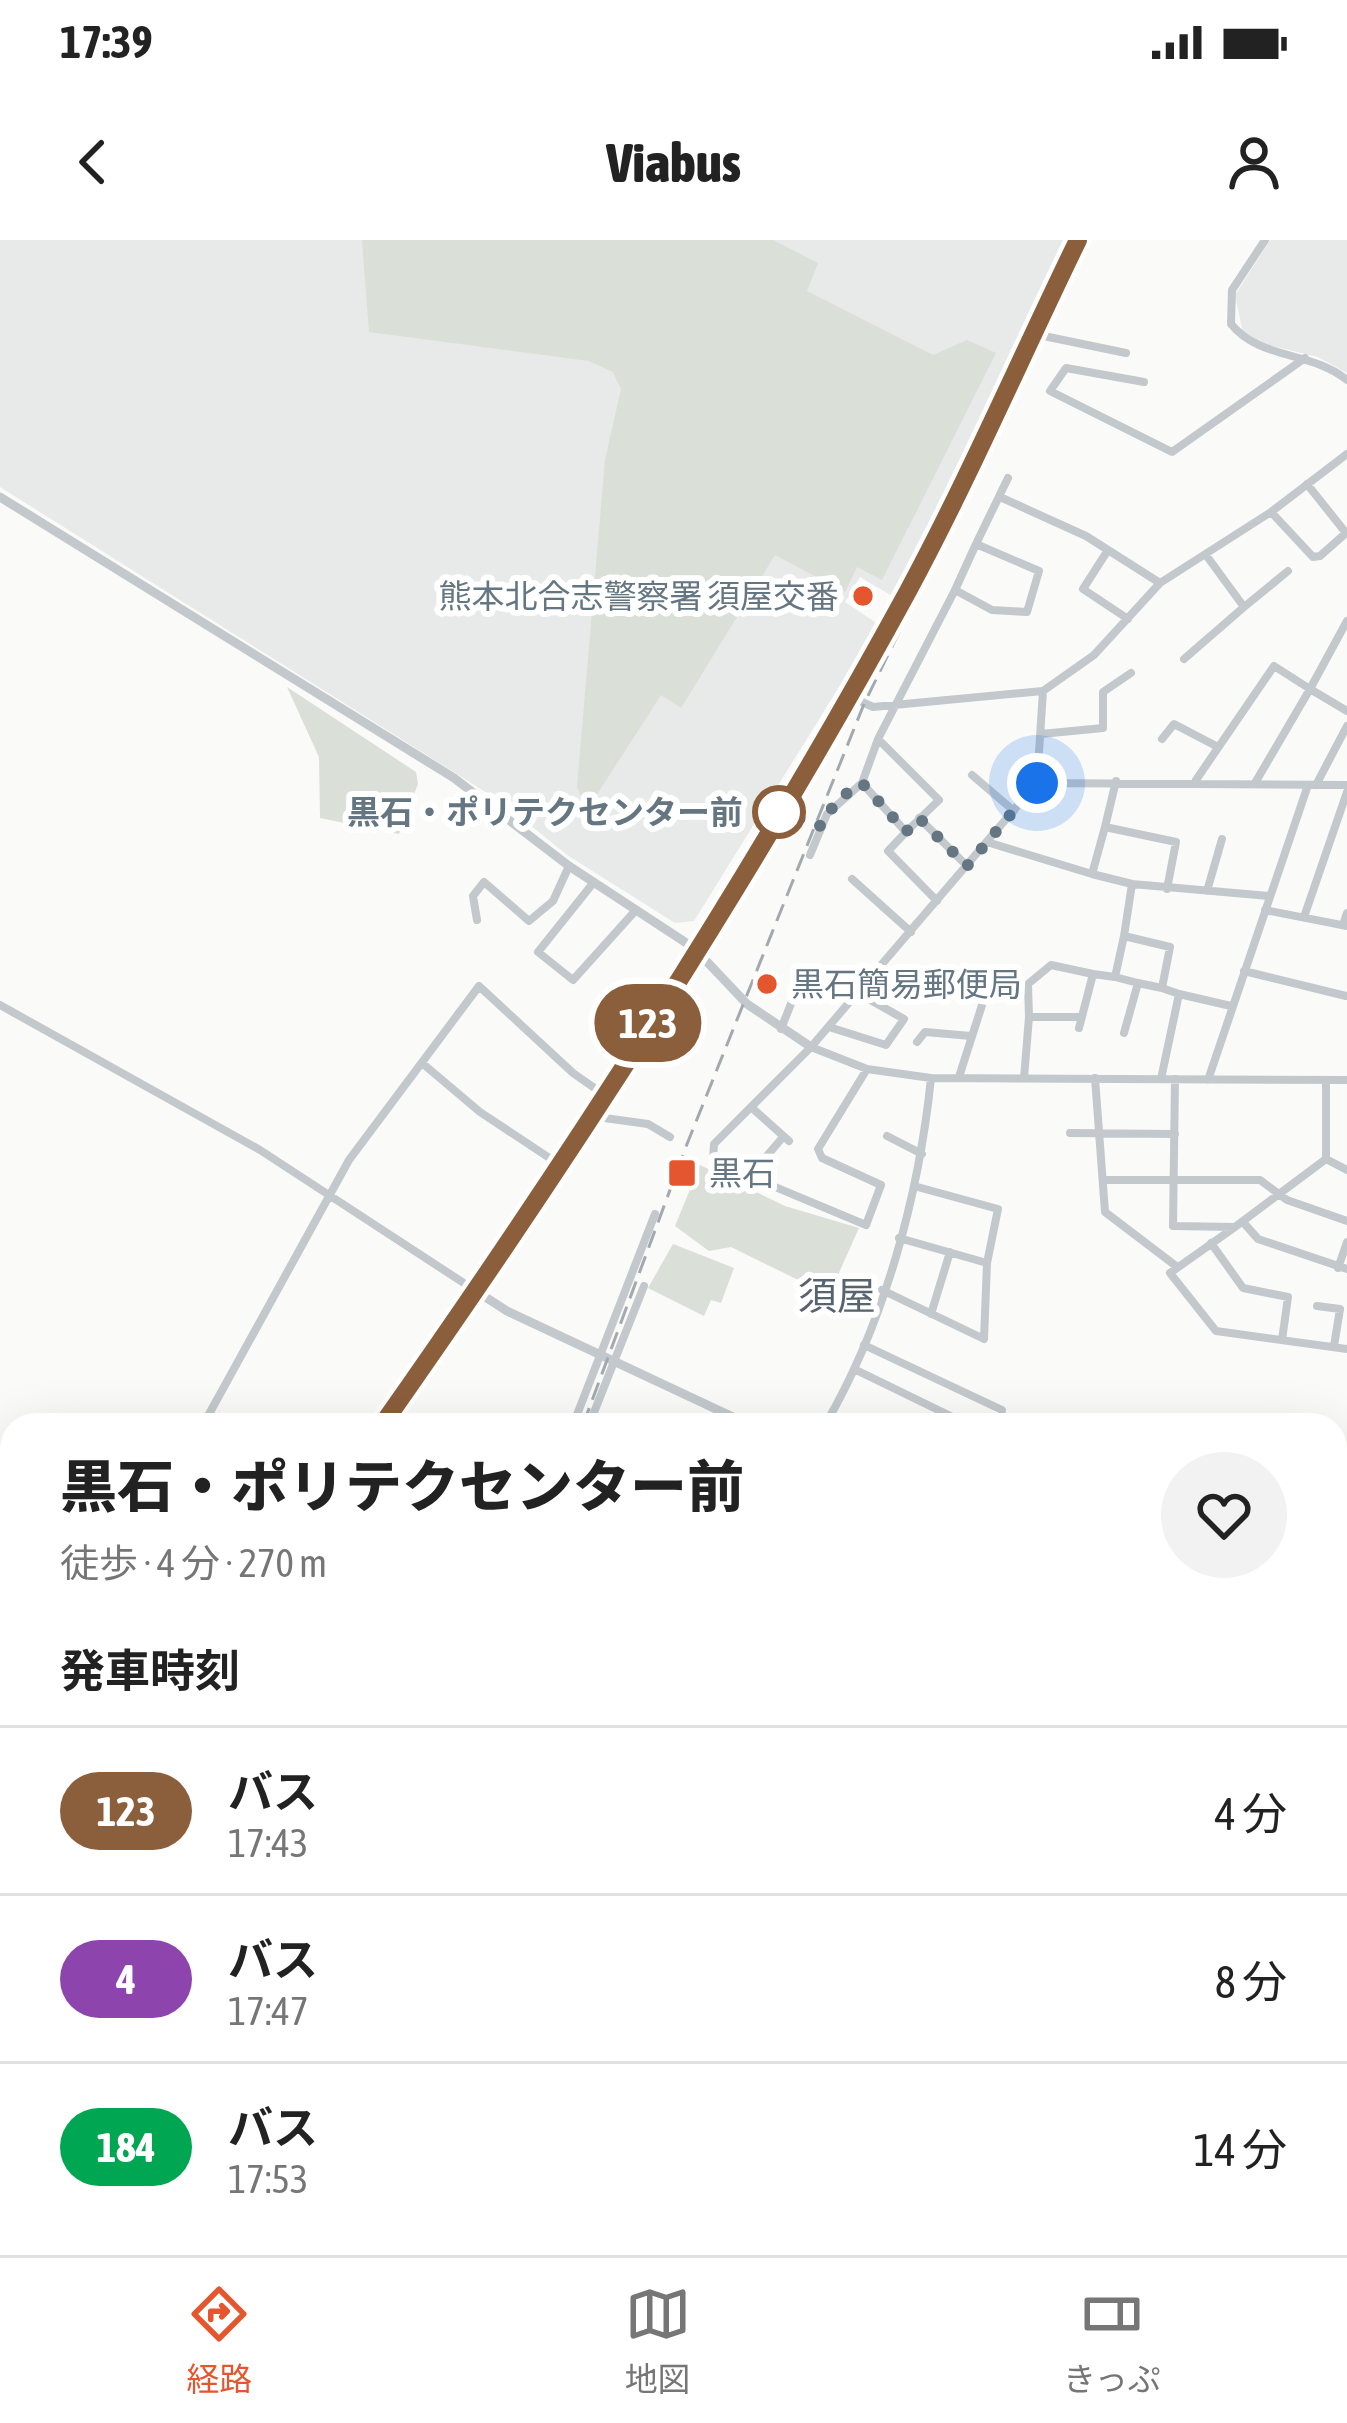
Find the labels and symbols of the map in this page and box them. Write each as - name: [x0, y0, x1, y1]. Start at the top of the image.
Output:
- place label: 熊本北合志警察署 須屋交番: [438, 577, 839, 615]
- marker: 熊本北合志警察署 須屋交番: [850, 583, 876, 609]
- your location: [1007, 753, 1067, 813]
- marker: 黒石・ポリテクセンター前: [754, 787, 804, 837]
- place label: 黒石・ポリテクセンター前: [347, 793, 743, 831]
- place label: 黒石簡易郵便局: [791, 965, 1022, 1003]
- marker: 黒石簡易郵便局: [754, 971, 780, 997]
- line badge: 123: [579, 984, 717, 1062]
- place label: 黒石: [709, 1154, 775, 1192]
- marker: 黒石: [666, 1157, 698, 1189]
- district label: 須屋: [798, 1274, 876, 1318]

